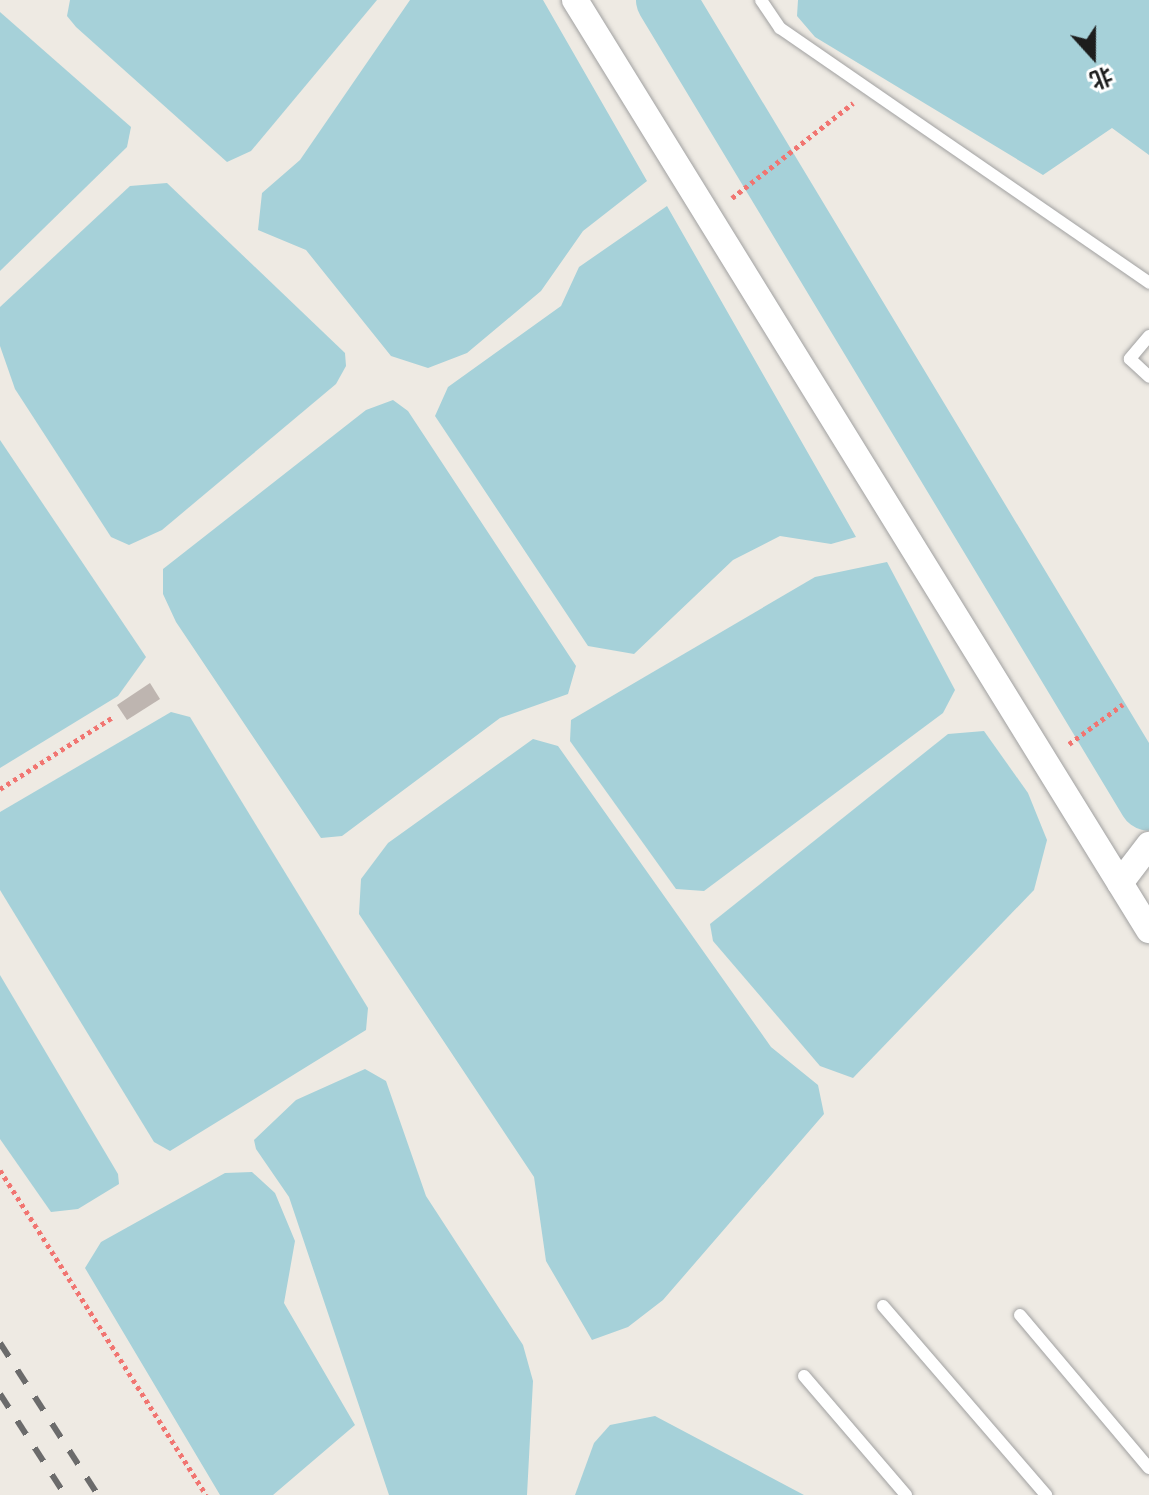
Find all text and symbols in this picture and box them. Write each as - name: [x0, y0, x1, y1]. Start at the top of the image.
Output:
- north arrow: [1053, 16, 1133, 96]
- text: 北: [1086, 60, 1117, 96]

